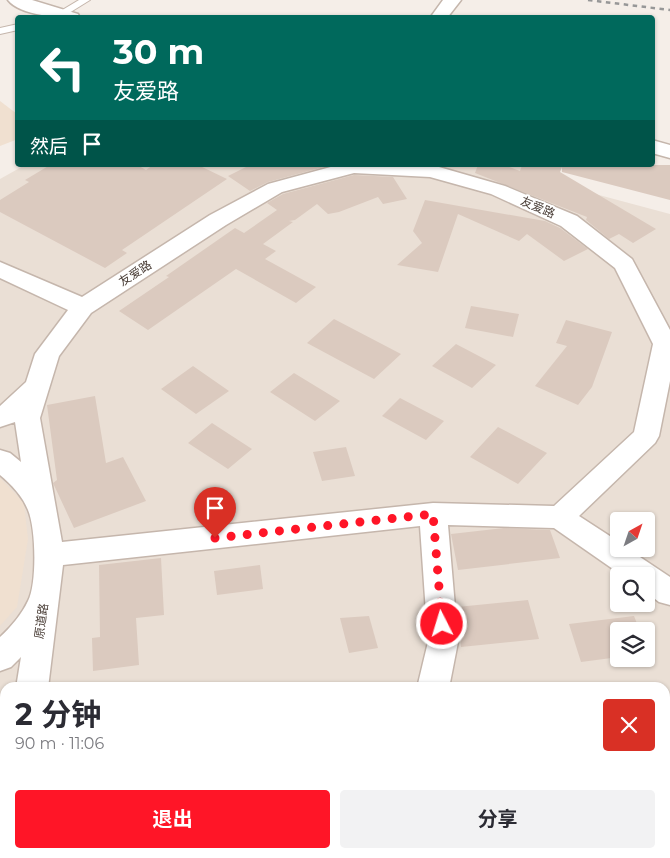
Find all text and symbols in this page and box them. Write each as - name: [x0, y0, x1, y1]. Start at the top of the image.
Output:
- text: 30 m: [113, 30, 204, 73]
- icon: left: [30, 35, 95, 100]
- text: 友爱路: [113, 78, 179, 105]
- icon: arrive: [78, 130, 106, 158]
- text: 然后: [30, 135, 68, 158]
- street label: 友爱路: [518, 193, 558, 221]
- street label: 友爱路: [116, 257, 154, 289]
- pin: [194, 487, 236, 538]
- icon: arrive: [201, 494, 229, 522]
- north arrow: [610, 512, 655, 558]
- map controls: [610, 512, 655, 667]
- button: search: [610, 567, 655, 612]
- position arrow: [415, 597, 467, 649]
- street label: 原道路: [31, 602, 51, 640]
- button: layers: [610, 622, 655, 667]
- text: 2 分钟: [15, 696, 101, 733]
- button: close: [603, 699, 655, 751]
- text: 90 m · 11:06: [15, 734, 104, 753]
- button: 退出: [15, 790, 330, 848]
- button: 分享: [340, 790, 655, 848]

